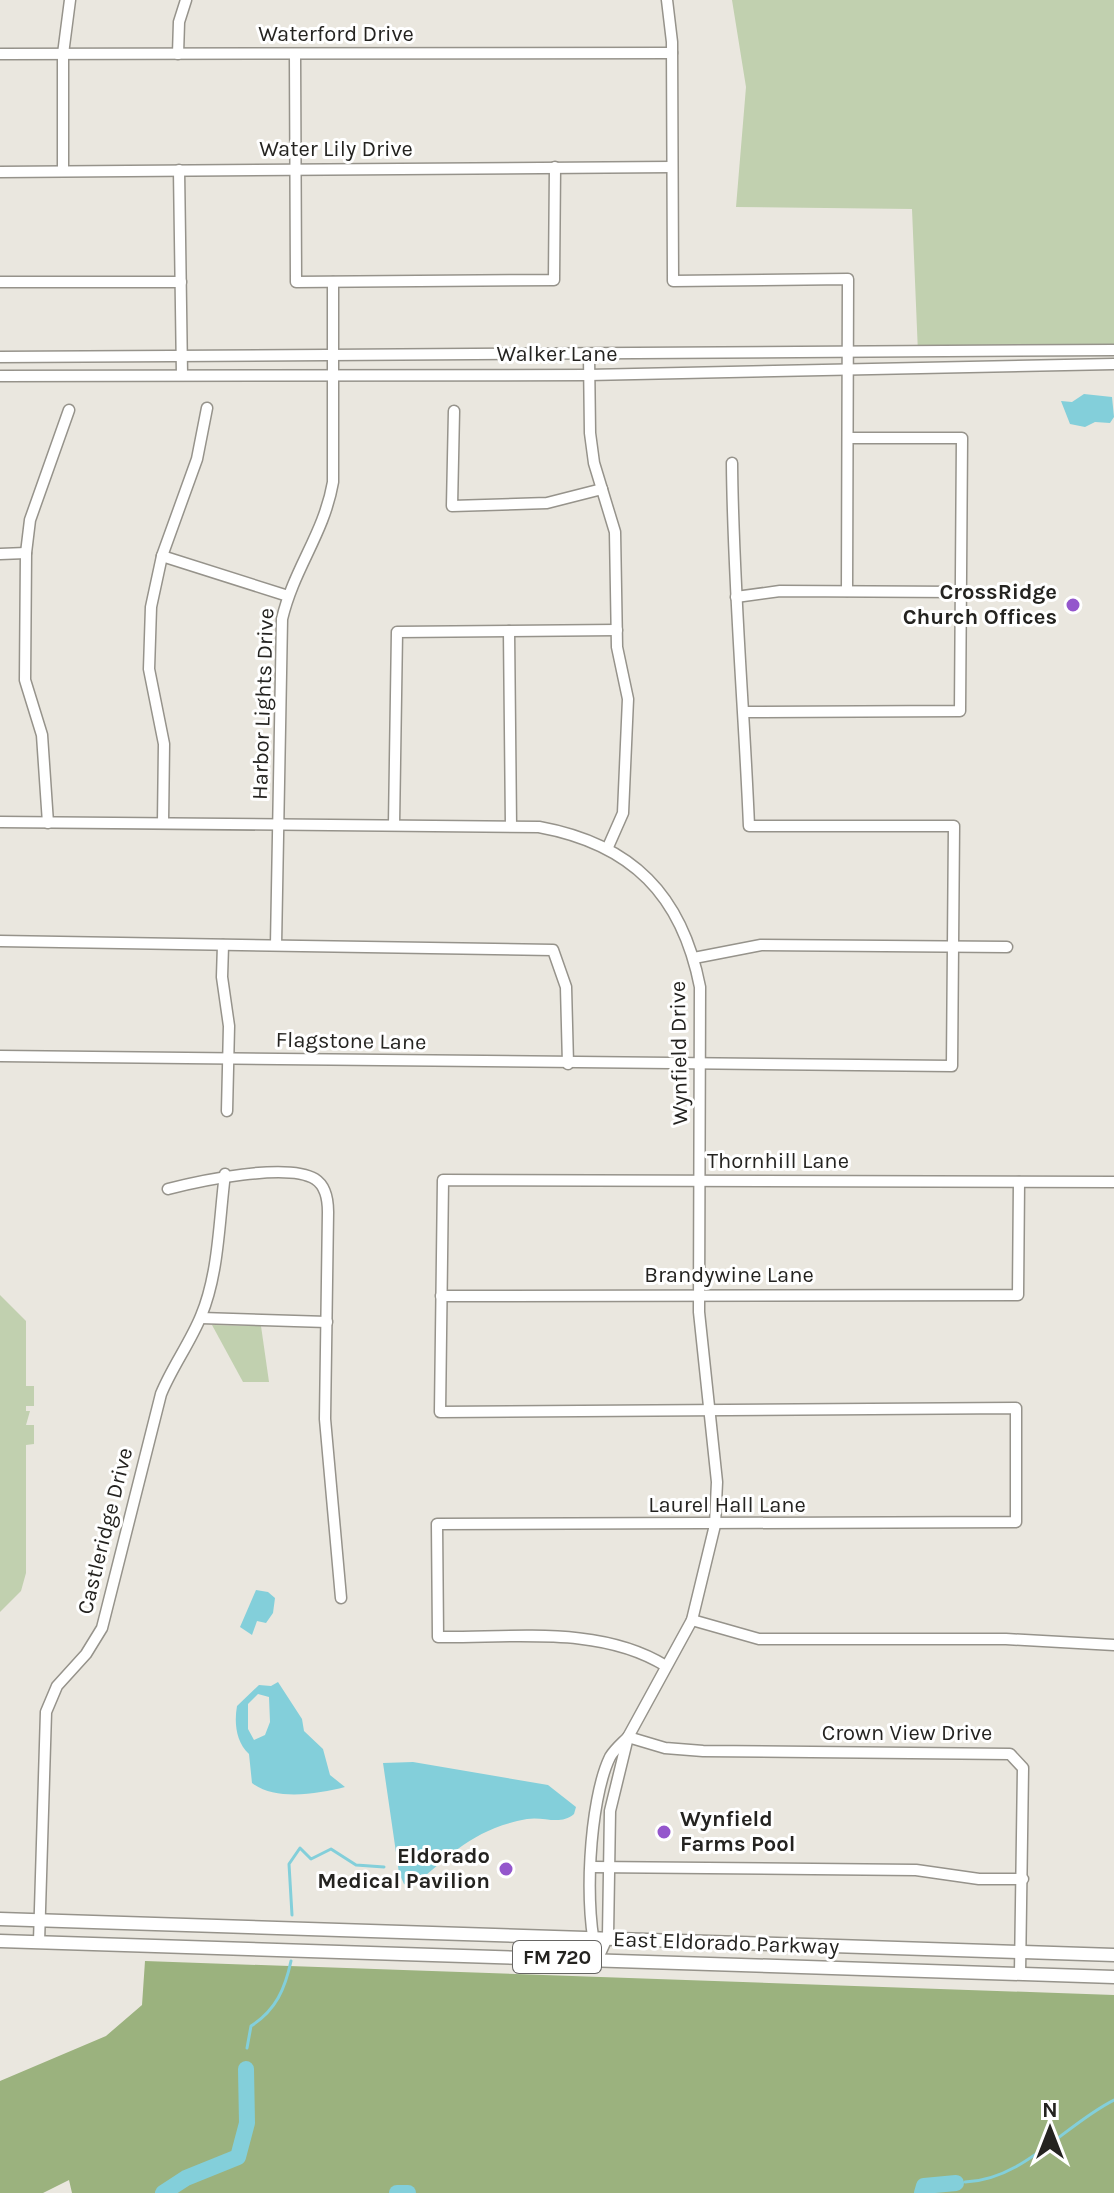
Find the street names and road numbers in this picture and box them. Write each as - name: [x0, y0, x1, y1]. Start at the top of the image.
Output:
- street label: Waterford Drive: [258, 21, 414, 47]
- street label: Water Lily Drive: [259, 136, 413, 162]
- street label: Walker Lane: [496, 341, 618, 367]
- street label: Harbor Lights Drive: [247, 608, 279, 800]
- street label: Wynfield Drive: [665, 981, 693, 1125]
- street label: Flagstone Lane: [275, 1027, 427, 1055]
- street label: Thornhill Lane: [707, 1148, 849, 1174]
- street label: Brandywine Lane: [644, 1262, 814, 1288]
- street label: Castleridge Drive: [72, 1445, 138, 1617]
- street label: Laurel Hall Lane: [648, 1492, 806, 1518]
- street label: Crown View Drive: [822, 1720, 992, 1746]
- street label: East Eldorado Parkway: [612, 1926, 840, 1960]
- road number: FM 720: [513, 1941, 601, 1973]

